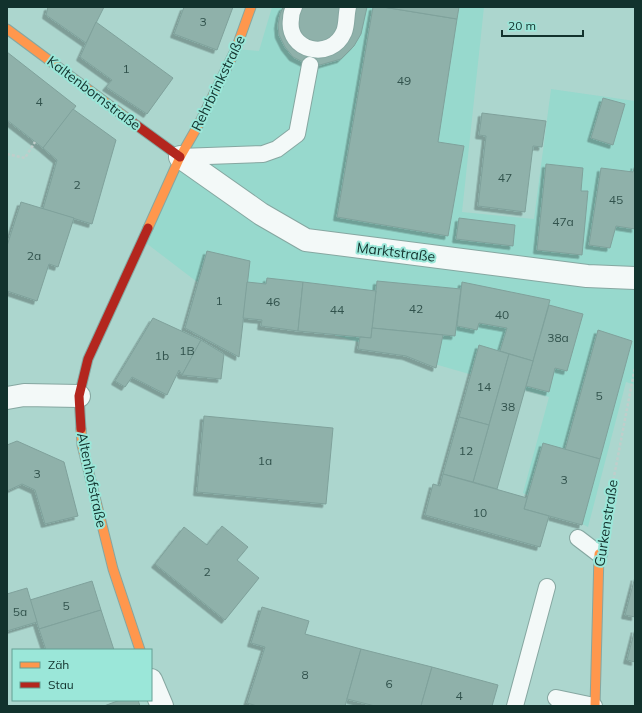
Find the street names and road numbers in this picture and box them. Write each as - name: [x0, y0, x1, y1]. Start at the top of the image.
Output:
- street label: Rehrbrinkstraße: [187, 32, 249, 134]
- street label: Kaltenbornstraße: [44, 52, 144, 134]
- street label: Marktstraße: [356, 238, 436, 266]
- street label: Altenhofstraße: [73, 431, 111, 529]
- street label: Gurkenstraße: [590, 478, 622, 568]

